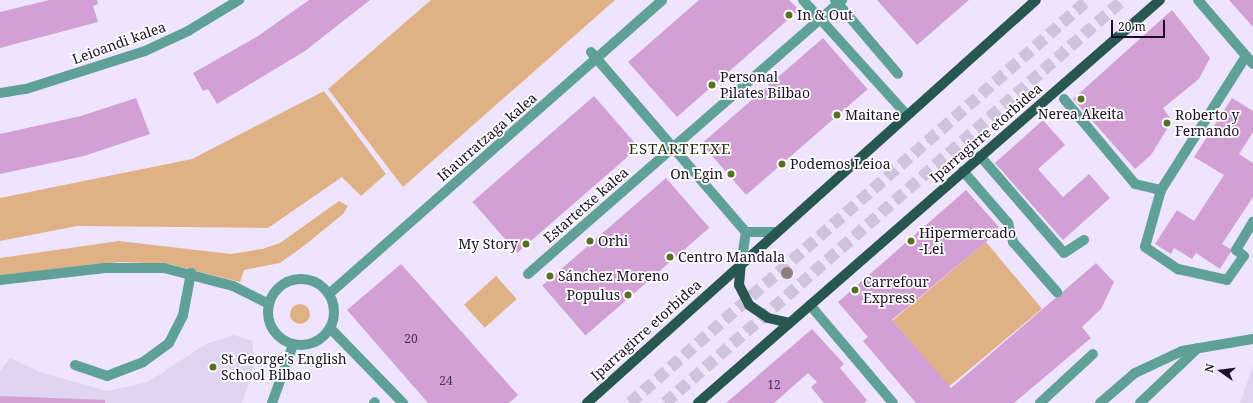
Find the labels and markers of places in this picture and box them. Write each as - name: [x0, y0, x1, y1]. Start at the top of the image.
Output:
- place label: In & Out: [797, 7, 853, 23]
- marker: In & Out: [784, 10, 794, 20]
- place label: Personal Pilates Bilbao: [720, 69, 810, 102]
- marker: Personal Pilates Bilbao: [707, 80, 717, 90]
- marker: Nerea Akeita: [1076, 94, 1086, 104]
- place label: Nerea Akeita: [1038, 106, 1124, 122]
- place label: Maitane: [845, 107, 900, 123]
- place label: Roberto y Fernando: [1175, 107, 1239, 140]
- marker: Maitane: [832, 110, 842, 120]
- marker: Roberto y Fernando: [1162, 118, 1172, 128]
- place label: Podemos Leioa: [790, 156, 891, 172]
- marker: Podemos Leioa: [777, 159, 787, 169]
- place label: On Egin: [670, 166, 723, 182]
- marker: On Egin: [726, 169, 736, 179]
- place label: Hipermercado -Lei: [919, 225, 1016, 258]
- place label: Orhi: [598, 233, 628, 249]
- place label: My Story: [458, 236, 518, 252]
- marker: Orhi: [585, 236, 595, 246]
- marker: Hipermercado -Lei: [906, 236, 916, 246]
- marker: My Story: [521, 239, 531, 249]
- place label: Centro Mandala: [678, 249, 785, 265]
- marker: Centro Mandala: [665, 252, 675, 262]
- place label: Sánchez Moreno: [558, 268, 669, 284]
- marker: Sánchez Moreno: [545, 271, 555, 281]
- place label: Carrefour Express: [863, 274, 929, 306]
- marker: Carrefour Express: [850, 285, 860, 295]
- place label: Populus: [566, 287, 620, 303]
- marker: Populus: [623, 290, 633, 300]
- place label: St George's English School Bilbao: [221, 351, 347, 384]
- marker: St George's English School Bilbao: [208, 362, 218, 372]

